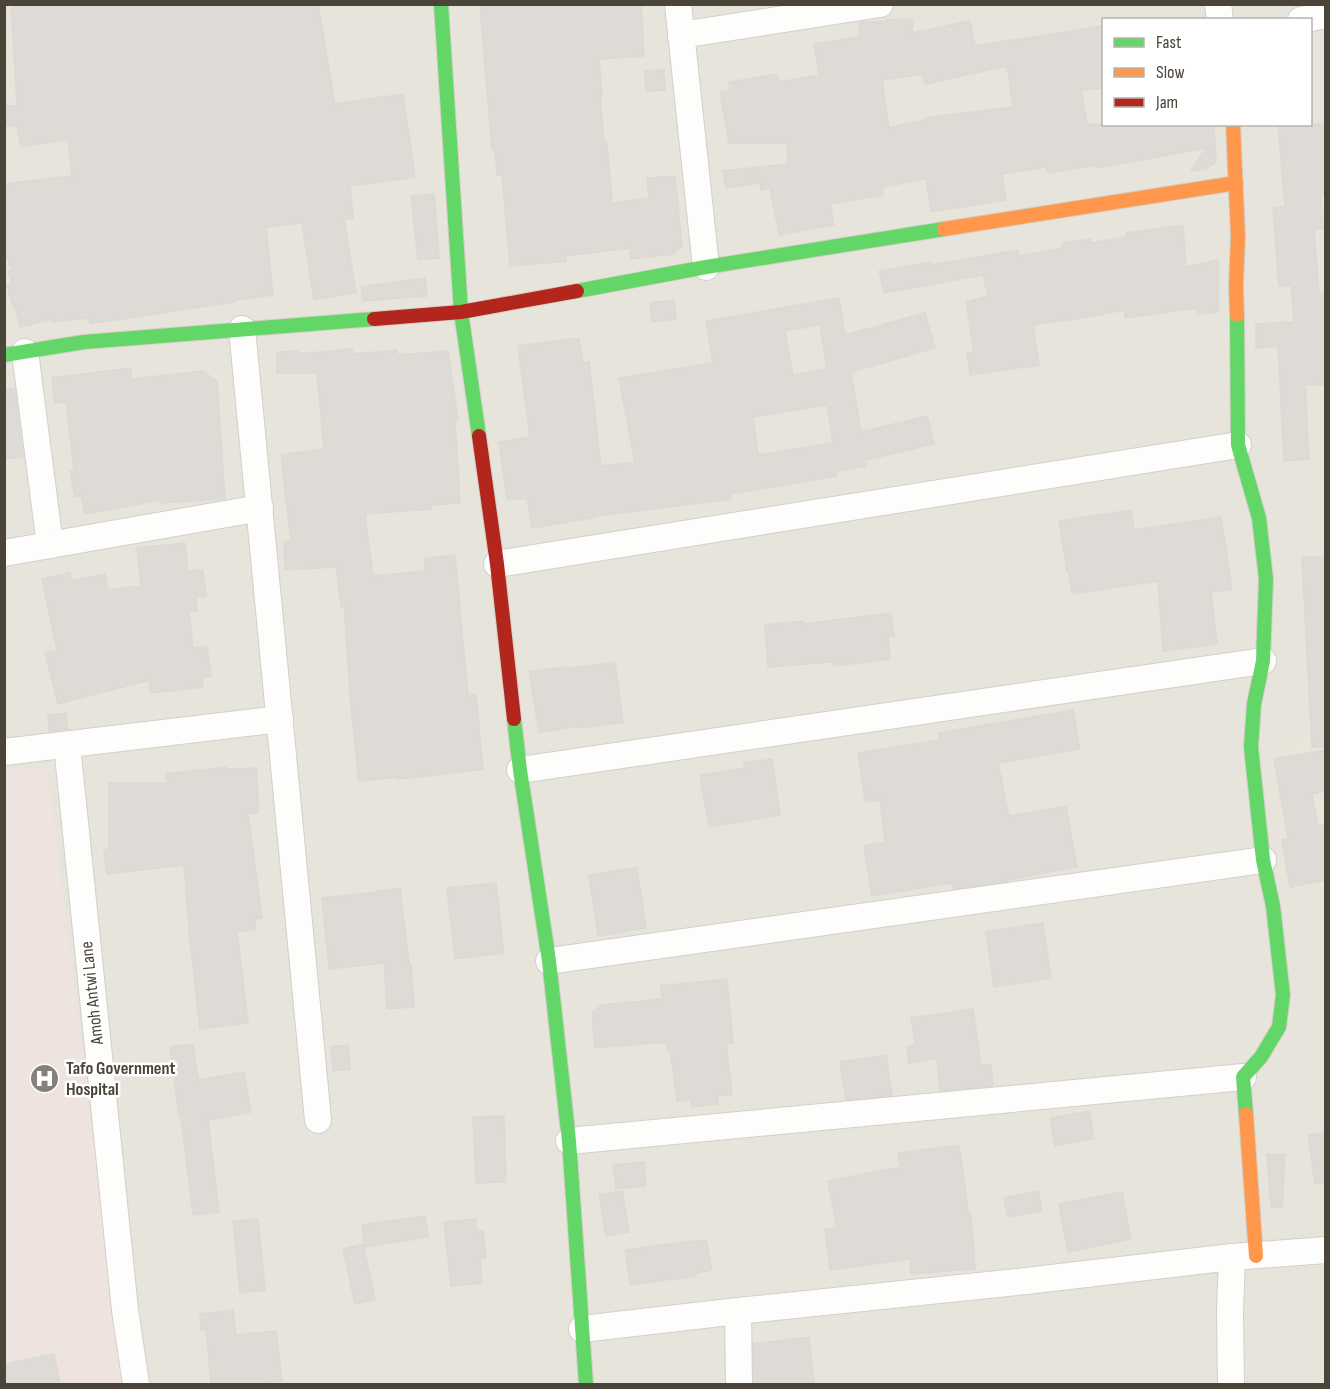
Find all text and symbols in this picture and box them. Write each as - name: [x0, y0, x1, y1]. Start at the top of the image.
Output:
- legend: [1102, 18, 1312, 126]
- text: Fast: [1156, 32, 1182, 53]
- text: Slow: [1156, 62, 1185, 83]
- text: Jam: [1155, 92, 1178, 113]
- street label: Amoh Antwi Lane: [76, 940, 108, 1047]
- place label: Tafo Government Hospital: [66, 1058, 176, 1100]
- hospital icon: Tafo Government Hospital: [29, 1062, 61, 1094]

